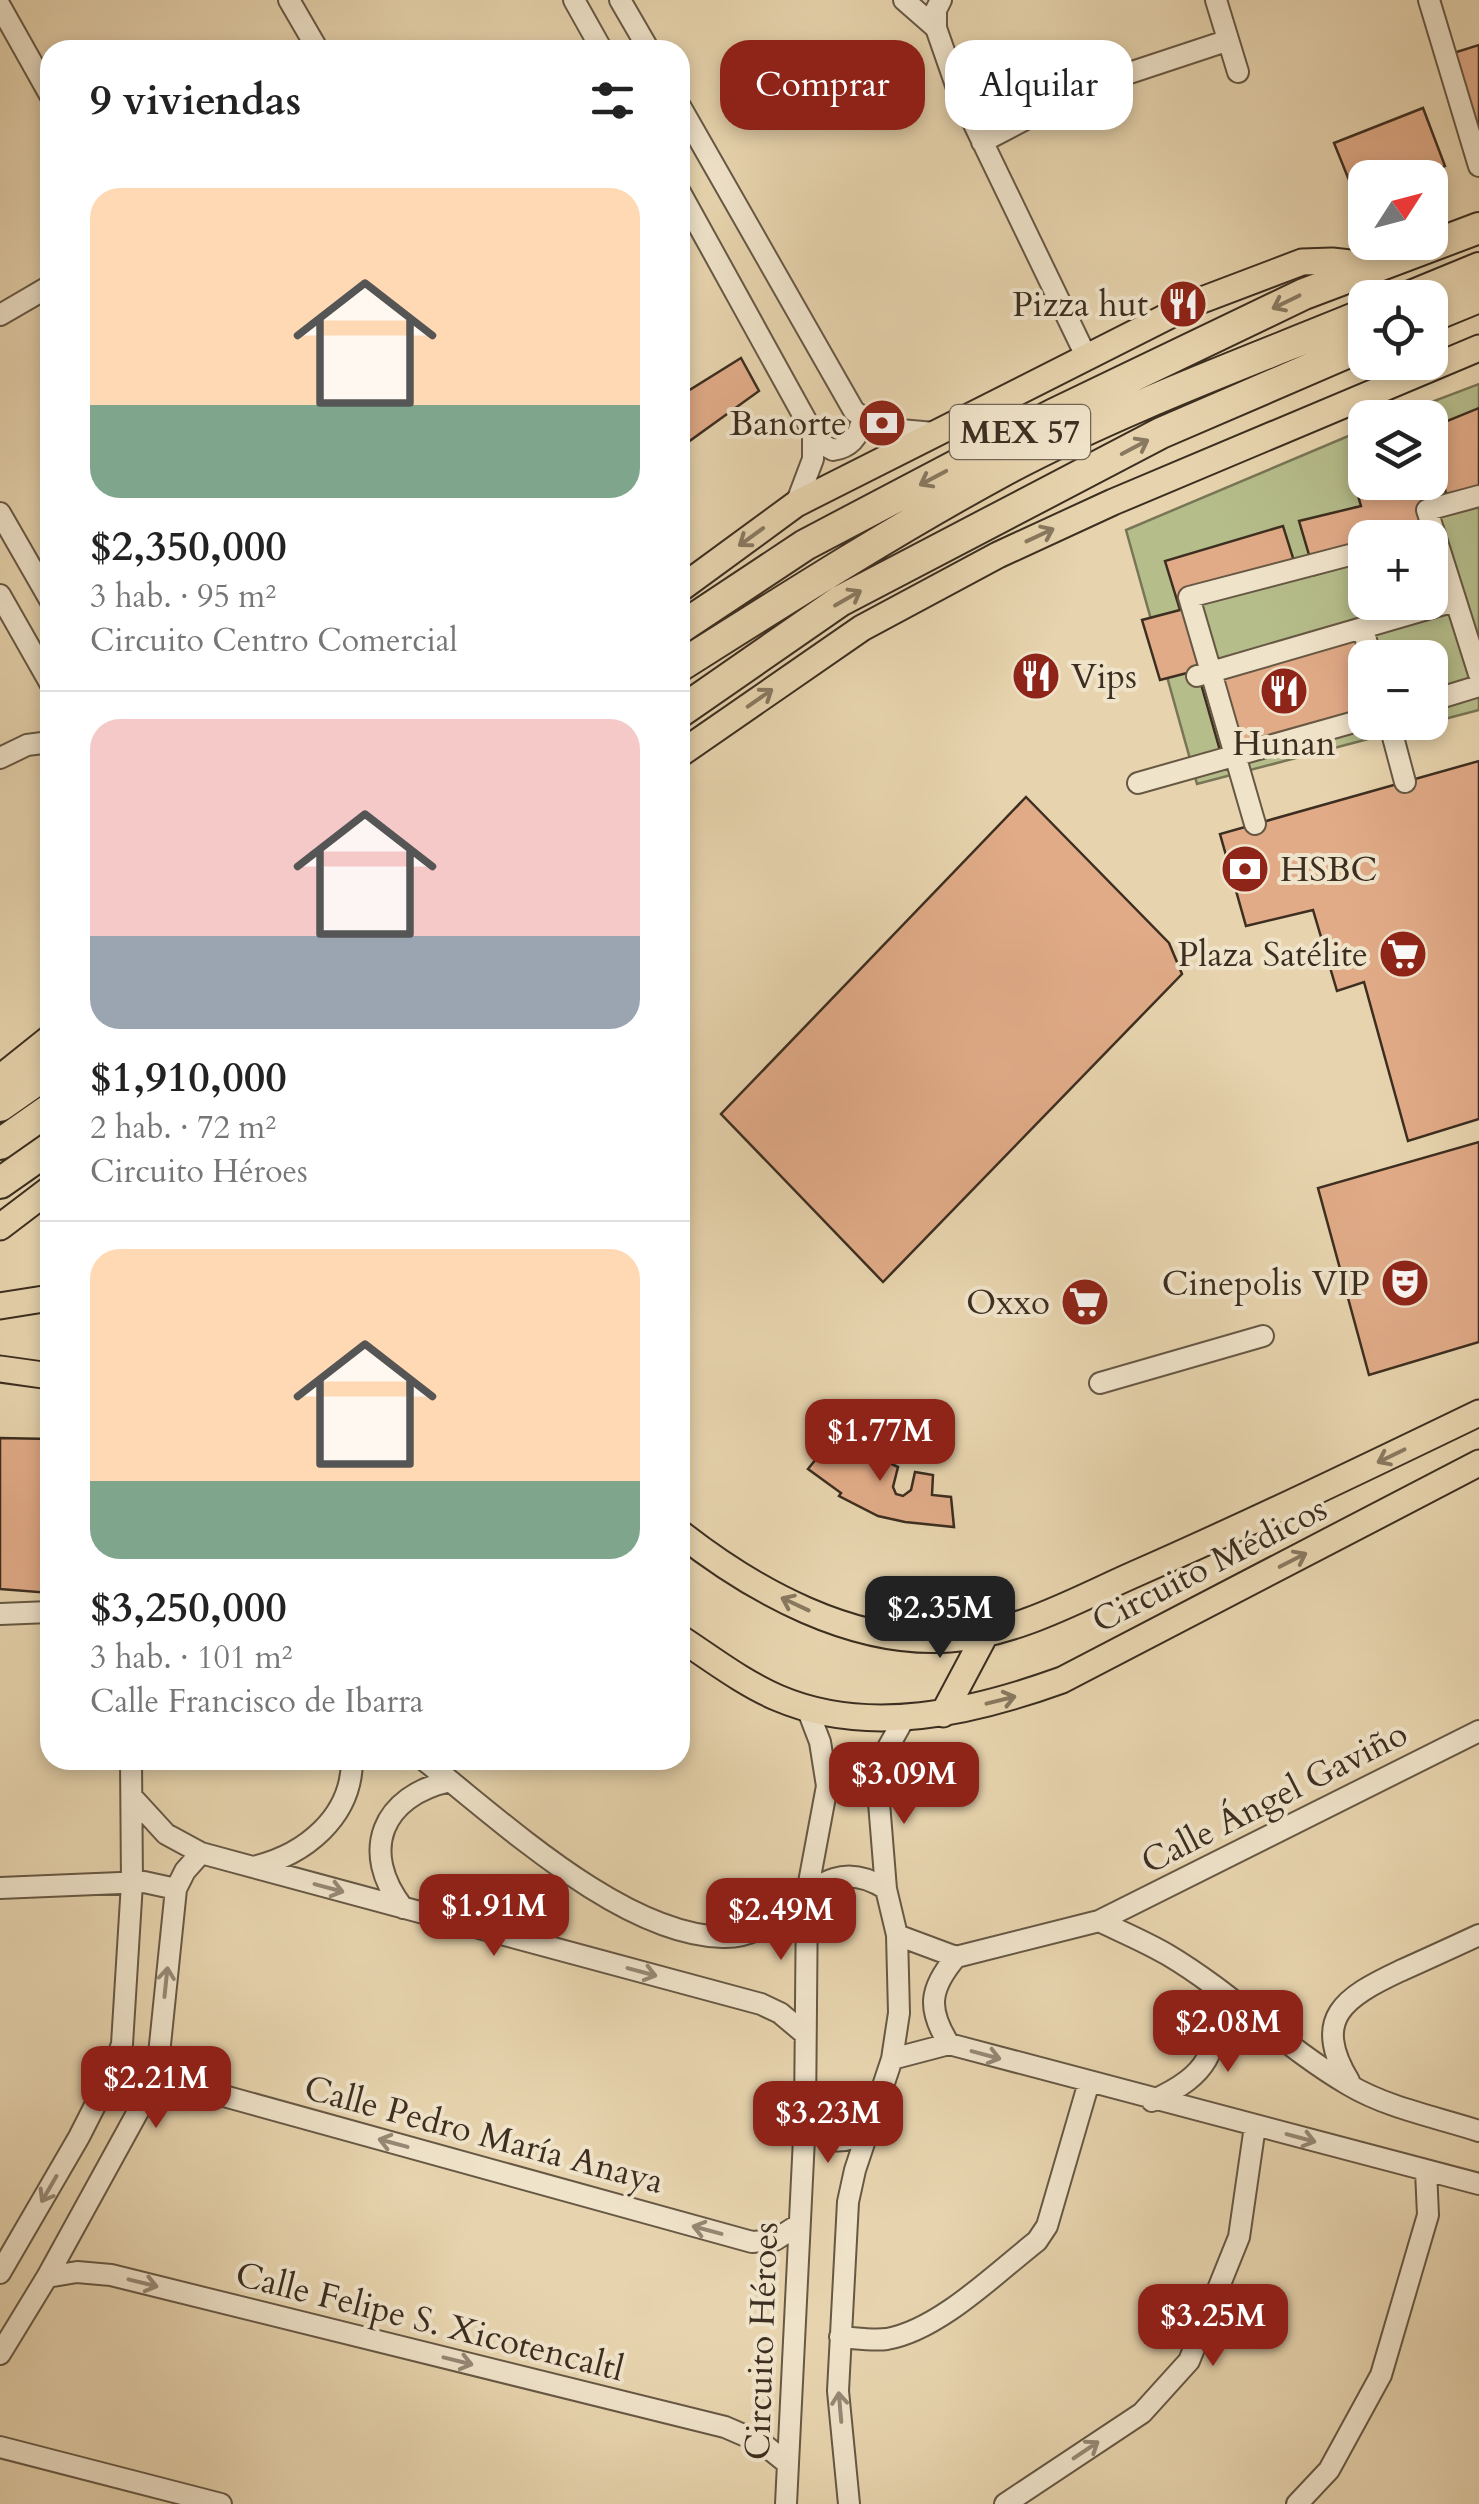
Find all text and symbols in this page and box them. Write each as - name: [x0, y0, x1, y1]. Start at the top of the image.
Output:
- chip: Comprar: [720, 40, 925, 130]
- chip: Alquilar: [945, 40, 1133, 130]
- text: 9 viviendas: [90, 72, 301, 129]
- icon: filters: [585, 73, 640, 128]
- north arrow: [1348, 160, 1448, 260]
- map controls: [1348, 160, 1448, 740]
- icon: home: [275, 253, 455, 433]
- restaurant icon: Pizza hut: [1157, 278, 1209, 330]
- button: locate: [1348, 280, 1448, 380]
- place label: Pizza hut: [1012, 281, 1148, 329]
- one-way arrow: [1272, 293, 1302, 312]
- bank icon: Banorte: [856, 397, 908, 449]
- place label: Banorte: [730, 400, 847, 448]
- button: layers: [1348, 400, 1448, 500]
- road number: MEX 57: [950, 405, 1090, 459]
- one-way arrow: [1120, 437, 1150, 456]
- one-way arrow: [918, 469, 948, 488]
- text: $2,350,000: [90, 518, 287, 575]
- button: +: [1348, 520, 1448, 620]
- one-way arrow: [1025, 525, 1055, 543]
- one-way arrow: [738, 526, 765, 547]
- text: 3 hab. · 95 m²: [90, 575, 276, 619]
- one-way arrow: [832, 588, 862, 608]
- text: Circuito Centro Comercial: [90, 619, 458, 663]
- button: −: [1348, 640, 1448, 740]
- restaurant icon: Vips: [1010, 650, 1062, 702]
- place label: Vips: [1071, 653, 1137, 701]
- restaurant icon: Hunan: [1258, 665, 1310, 717]
- one-way arrow: [745, 688, 773, 709]
- place label: Hunan: [1232, 720, 1336, 768]
- icon: home: [275, 784, 455, 964]
- bank icon: HSBC: [1219, 843, 1271, 895]
- place label: HSBC: [1280, 846, 1377, 894]
- supermarket icon: Plaza Satélite: [1377, 928, 1429, 980]
- place label: Plaza Satélite: [1178, 931, 1368, 979]
- text: $1,910,000: [90, 1049, 287, 1106]
- text: 2 hab. · 72 m²: [90, 1106, 276, 1150]
- text: Circuito Héroes: [90, 1150, 308, 1194]
- theatre icon: Cinepolis VIP: [1379, 1257, 1431, 1309]
- place label: Cinepolis VIP: [1162, 1260, 1370, 1308]
- supermarket icon: Oxxo: [1059, 1276, 1111, 1328]
- place label: Oxxo: [966, 1279, 1050, 1327]
- icon: home: [275, 1314, 455, 1494]
- pin: $1.77M: [799, 1399, 961, 1484]
- text: $1.77M: [827, 1409, 933, 1453]
- one-way arrow: [1377, 1447, 1407, 1466]
- street label: Circuito Médicos: [1084, 1485, 1335, 1645]
- one-way arrow: [1278, 1550, 1308, 1569]
- pin: $2.35M: [859, 1576, 1021, 1661]
- text: $3,250,000: [90, 1579, 287, 1636]
- text: $2.35M: [887, 1586, 993, 1630]
- one-way arrow: [781, 1593, 811, 1612]
- text: 3 hab. · 101 m²: [90, 1636, 293, 1680]
- text: Calle Francisco de Ibarra: [90, 1680, 424, 1724]
- one-way arrow: [985, 1690, 1016, 1709]
- street label: Calle Ángel Gaviño: [1133, 1710, 1416, 1886]
- pin: $3.09M: [823, 1742, 985, 1827]
- text: $3.09M: [851, 1752, 957, 1796]
- pin: $1.91M: [413, 1874, 575, 1959]
- pin: $2.49M: [700, 1878, 862, 1963]
- one-way arrow: [312, 1880, 344, 1898]
- text: $1.91M: [441, 1884, 547, 1928]
- text: $2.49M: [728, 1888, 834, 1932]
- one-way arrow: [626, 1964, 658, 1983]
- one-way arrow: [157, 1967, 176, 1999]
- pin: $2.08M: [1147, 1990, 1309, 2075]
- text: $2.08M: [1175, 2000, 1281, 2044]
- pin: $2.21M: [75, 2046, 237, 2131]
- one-way arrow: [970, 2046, 1002, 2065]
- text: $2.21M: [103, 2056, 209, 2100]
- street label: Calle Pedro María Anaya: [299, 2064, 669, 2206]
- pin: $3.23M: [747, 2081, 909, 2166]
- text: $3.23M: [775, 2091, 881, 2135]
- one-way arrow: [1284, 2129, 1316, 2148]
- one-way arrow: [378, 2133, 410, 2151]
- one-way arrow: [39, 2174, 59, 2203]
- one-way arrow: [692, 2219, 723, 2238]
- street label: Circuito Héroes: [734, 2221, 790, 2461]
- street label: Calle Felipe S. Xicotencaltl: [231, 2250, 629, 2393]
- one-way arrow: [127, 2275, 158, 2294]
- pin: $3.25M: [1132, 2284, 1294, 2369]
- text: $3.25M: [1160, 2294, 1266, 2338]
- one-way arrow: [442, 2353, 473, 2372]
- one-way arrow: [830, 2391, 849, 2423]
- one-way arrow: [1072, 2440, 1099, 2460]

